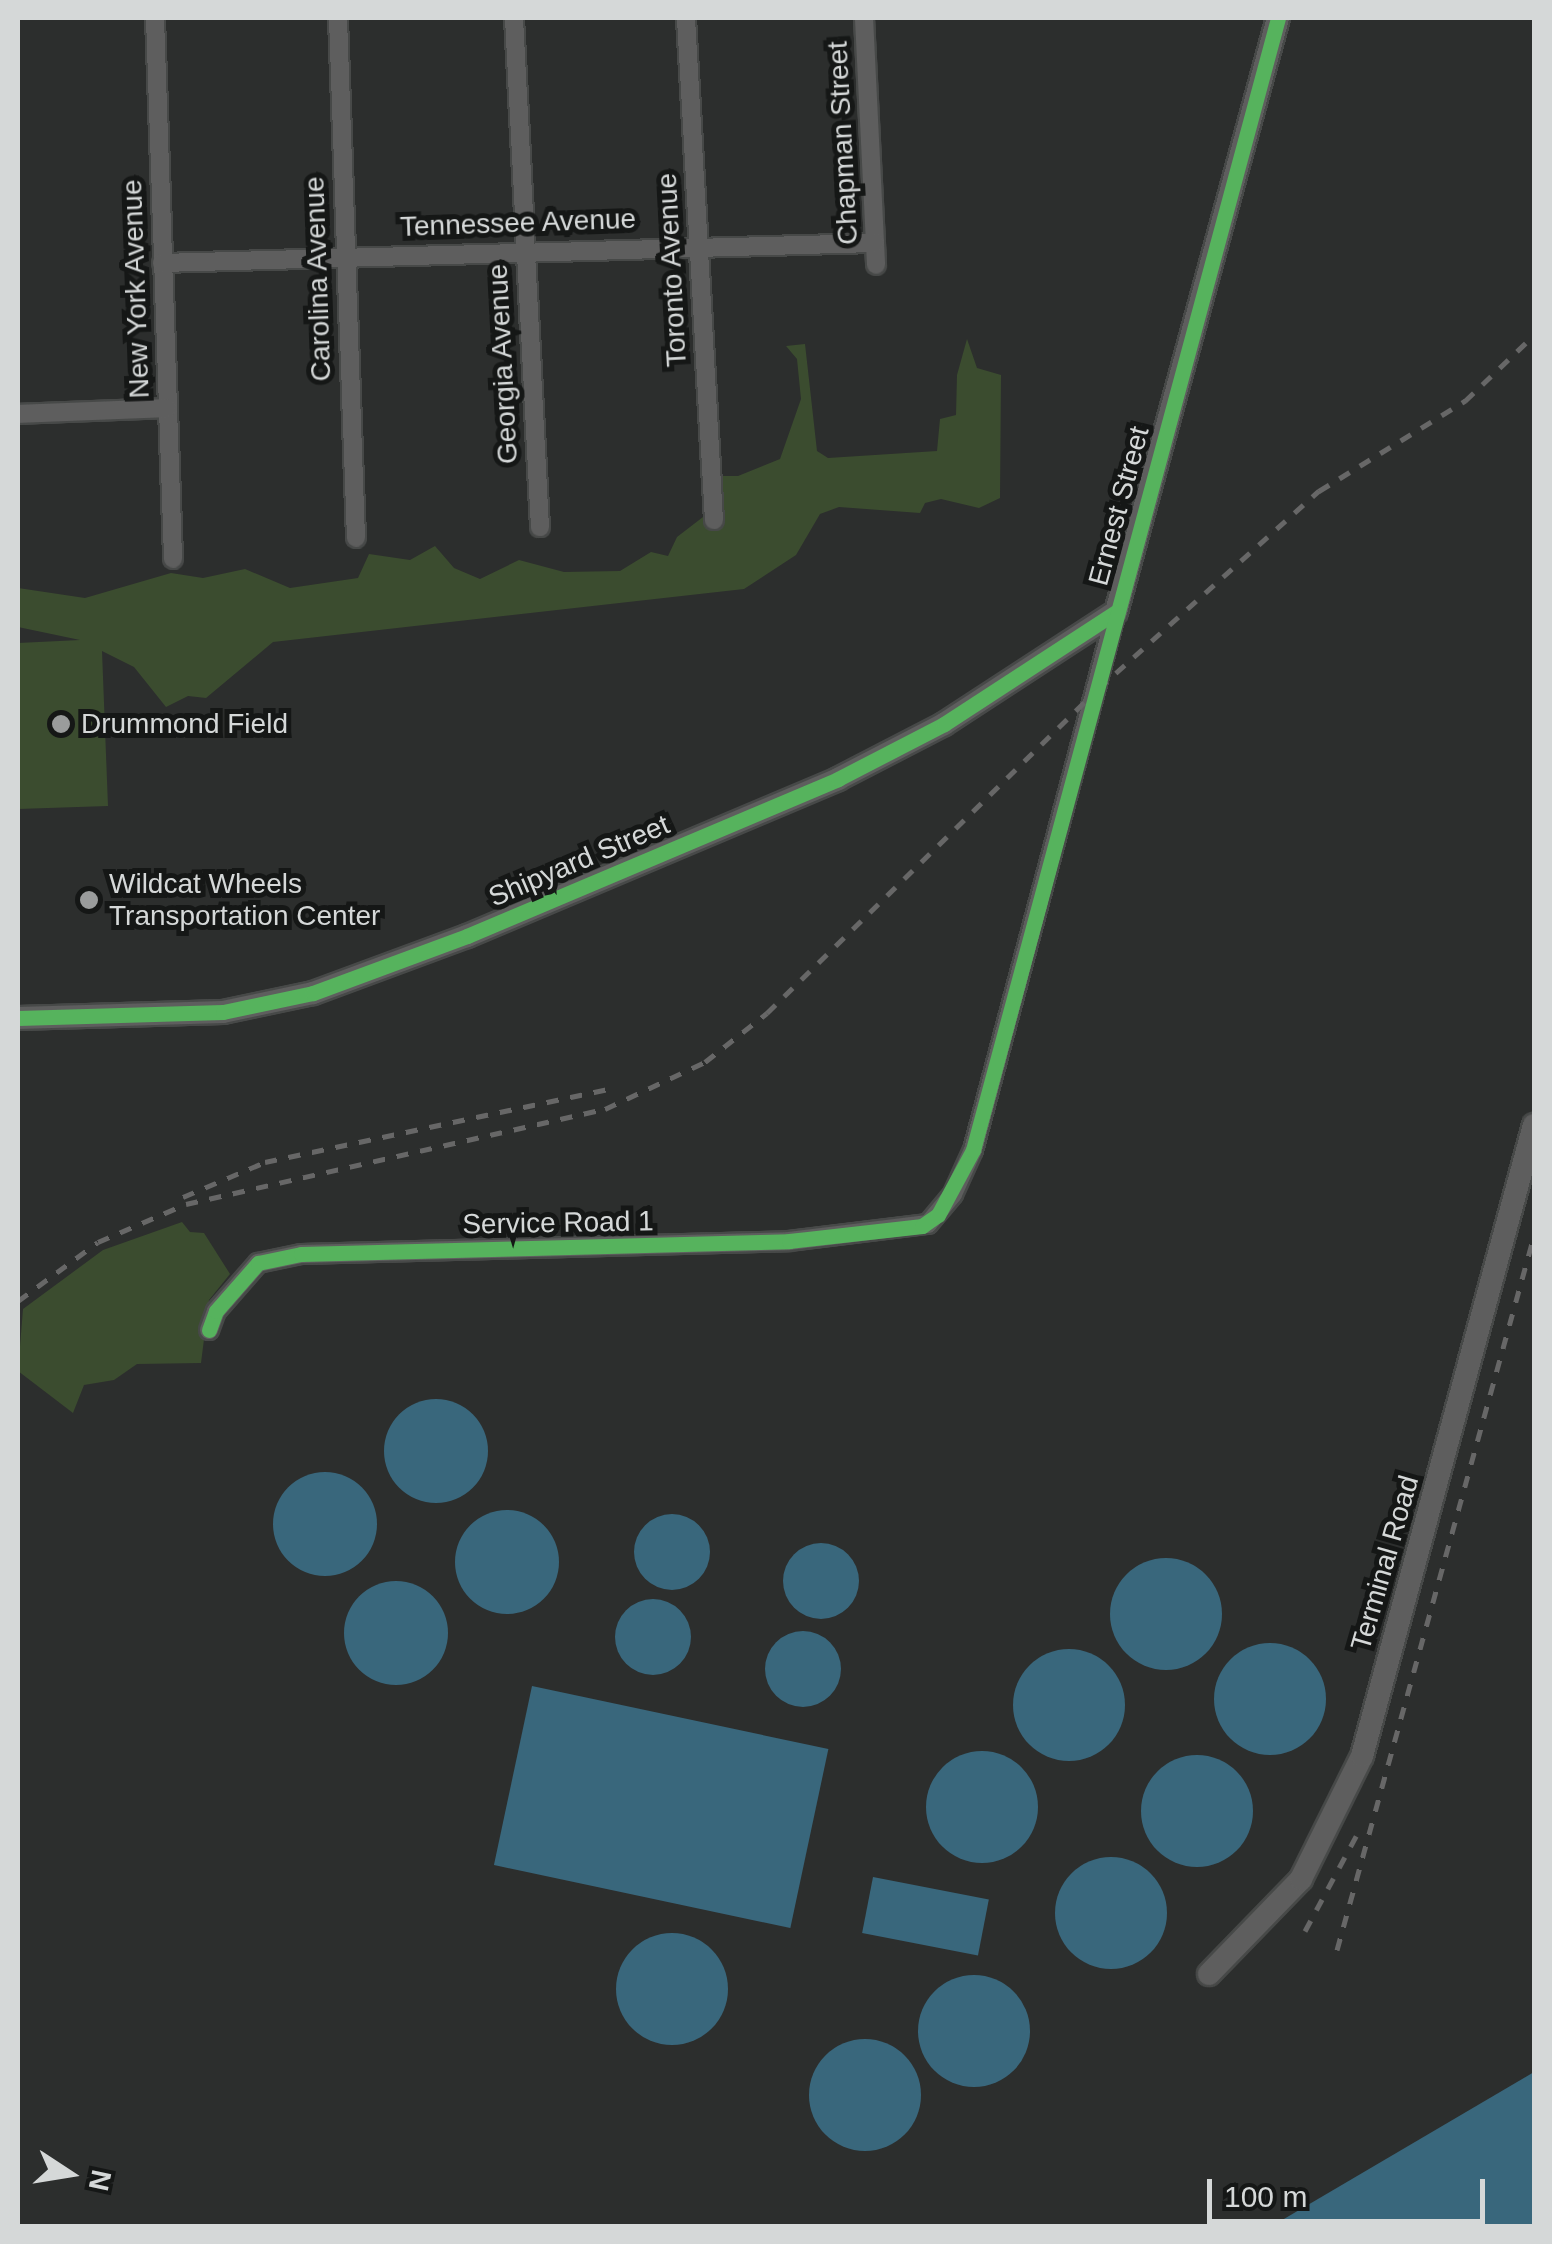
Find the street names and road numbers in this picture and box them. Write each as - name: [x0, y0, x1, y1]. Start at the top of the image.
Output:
- street label: Chapman Street: [821, 40, 865, 246]
- street label: Toronto Avenue: [650, 171, 694, 369]
- street label: Carolina Avenue: [298, 175, 338, 383]
- street label: New York Avenue: [115, 178, 157, 400]
- street label: Tennessee Avenue: [399, 202, 637, 244]
- street label: Georgia Avenue: [481, 262, 525, 466]
- street label: Ernest Street: [1082, 423, 1156, 589]
- street label: Shipyard Street: [484, 808, 674, 914]
- street label: Service Road 1: [462, 1205, 654, 1241]
- street label: Terminal Road: [1344, 1472, 1426, 1654]

